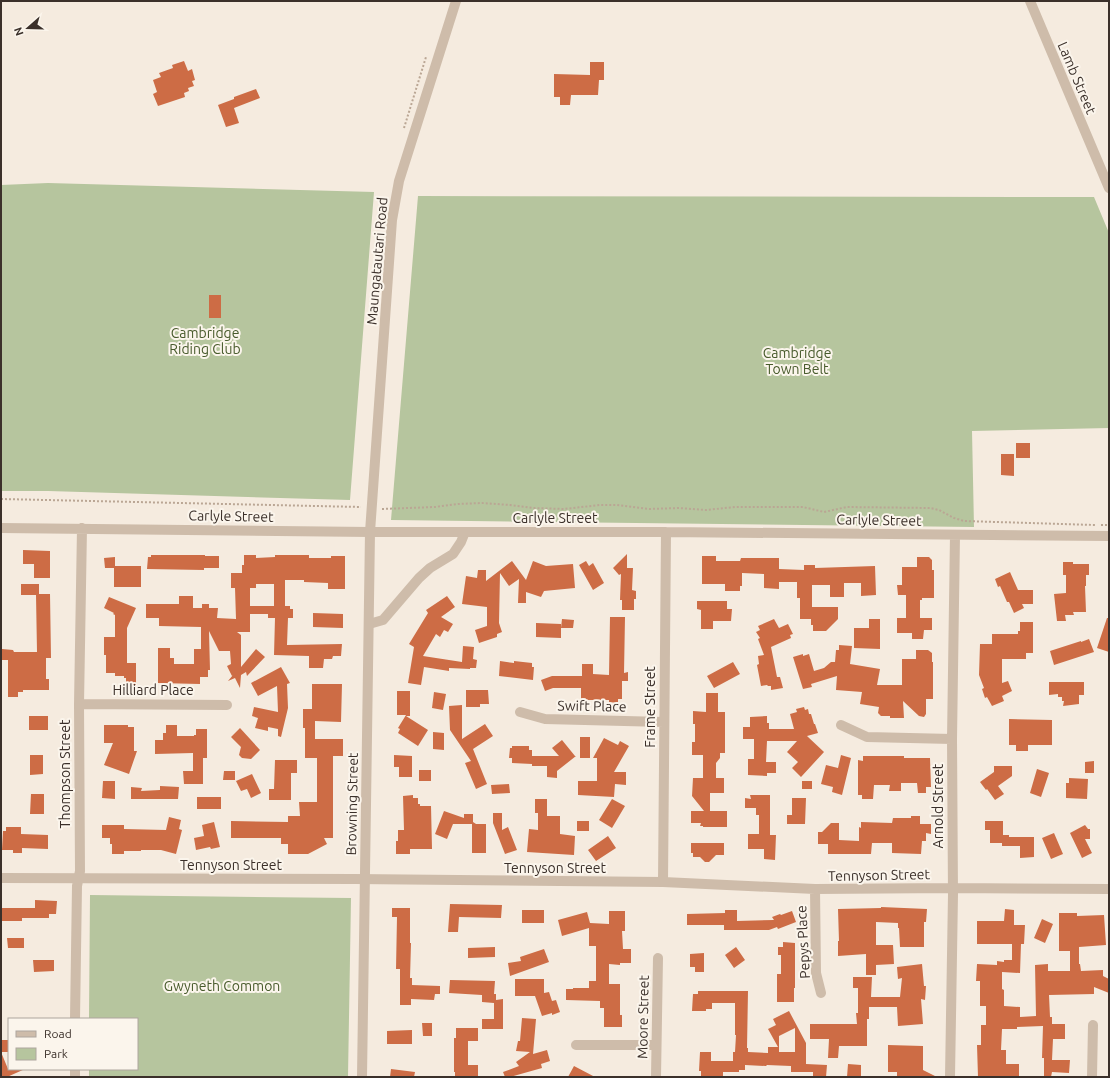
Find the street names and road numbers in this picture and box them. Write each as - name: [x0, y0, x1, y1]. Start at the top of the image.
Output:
- street label: Lamb Street: [1055, 39, 1100, 117]
- street label: Maungatautari Road: [363, 196, 391, 326]
- street label: Carlyle Street: [188, 507, 274, 525]
- street label: Carlyle Street: [512, 510, 598, 526]
- street label: Carlyle Street: [836, 511, 922, 529]
- street label: Frame Street: [642, 666, 658, 748]
- street label: Hilliard Place: [112, 682, 194, 698]
- street label: Swift Place: [557, 697, 627, 715]
- street label: Thompson Street: [57, 719, 73, 828]
- street label: Browning Street: [343, 752, 361, 856]
- street label: Arnold Street: [930, 763, 946, 848]
- street label: Tennyson Street: [180, 857, 283, 873]
- street label: Tennyson Street: [504, 860, 607, 876]
- street label: Tennyson Street: [828, 866, 931, 884]
- street label: Pepys Place: [793, 905, 813, 979]
- street label: Moore Street: [634, 974, 652, 1059]

